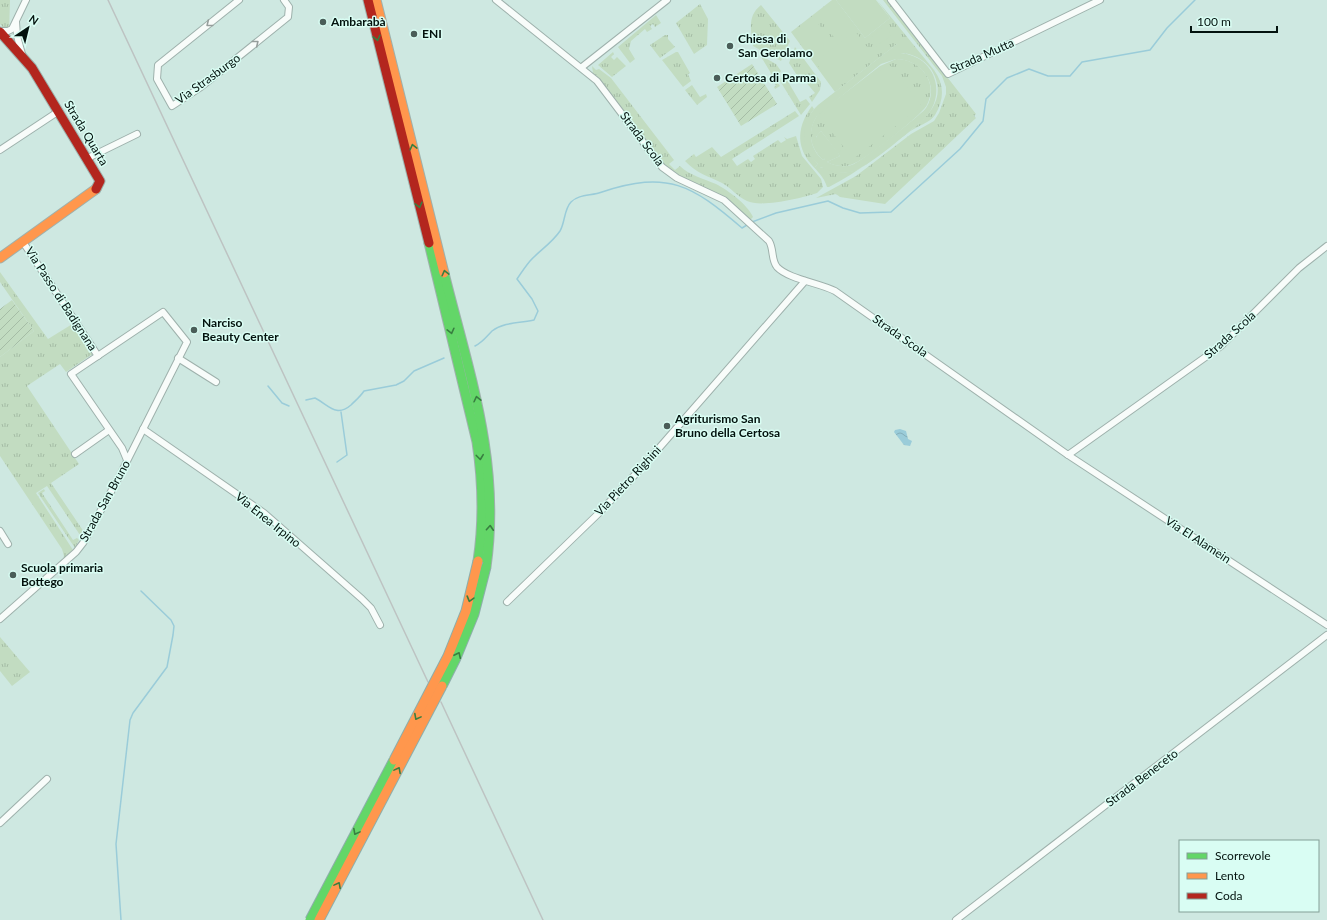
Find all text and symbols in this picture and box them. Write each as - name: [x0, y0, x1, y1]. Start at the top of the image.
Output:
- north arrow: [8, 8, 48, 48]
- scale bar: [1191, 8, 1277, 34]
- text: N: [27, 12, 41, 27]
- place label: Ambarabà: [330, 14, 386, 29]
- text: 100 m: [1197, 14, 1231, 29]
- marker: Ambarabà: [318, 17, 328, 27]
- one-way arrow: [206, 20, 213, 27]
- place label: ENI: [422, 26, 442, 41]
- marker: ENI: [409, 29, 419, 39]
- place label: Chiesa di San Gerolamo: [738, 31, 813, 60]
- one-way arrow: [373, 35, 381, 41]
- street label: Strada Mutta: [947, 35, 1016, 76]
- one-way arrow: [251, 41, 258, 48]
- marker: Chiesa di San Gerolamo: [725, 41, 735, 51]
- street label: Via Strasburgo: [172, 50, 243, 107]
- place label: Certosa di Parma: [725, 70, 816, 85]
- marker: Certosa di Parma: [712, 73, 722, 83]
- street label: Strada Quarta: [61, 97, 112, 168]
- street label: Strada Scola: [617, 109, 668, 169]
- one-way arrow: [410, 144, 418, 151]
- one-way arrow: [415, 201, 423, 208]
- street label: Via Passo di Badignana: [22, 244, 101, 353]
- one-way arrow: [441, 270, 450, 277]
- street label: Strada Scola: [1201, 308, 1259, 362]
- street label: Strada Scola: [870, 311, 931, 360]
- place label: Narciso Beauty Center: [202, 315, 279, 344]
- marker: Narciso Beauty Center: [189, 325, 199, 335]
- one-way arrow: [446, 327, 455, 334]
- one-way arrow: [473, 396, 481, 403]
- place label: Agriturismo San Bruno della Certosa: [674, 411, 780, 440]
- marker: Agriturismo San Bruno della Certosa: [662, 421, 672, 431]
- street label: Via Pietro Righini: [591, 442, 664, 519]
- one-way arrow: [475, 454, 484, 461]
- street label: Strada San Bruno: [76, 457, 133, 544]
- street label: Via Enea Irpino: [233, 489, 304, 551]
- street label: Via El Alamein: [1163, 513, 1234, 566]
- one-way arrow: [486, 525, 495, 531]
- place label: Scuola primaria Bottego: [21, 560, 103, 589]
- marker: Scuola primaria Bottego: [8, 570, 18, 580]
- one-way arrow: [466, 595, 475, 602]
- one-way arrow: [453, 651, 461, 659]
- one-way arrow: [414, 713, 421, 720]
- street label: Strada Beneceto: [1103, 745, 1181, 810]
- one-way arrow: [393, 767, 401, 775]
- one-way arrow: [353, 828, 361, 835]
- legend: [1179, 840, 1319, 912]
- text: Scorrevole: [1215, 848, 1271, 863]
- text: Lento: [1215, 868, 1245, 883]
- one-way arrow: [333, 882, 340, 890]
- text: Coda: [1215, 888, 1242, 903]

